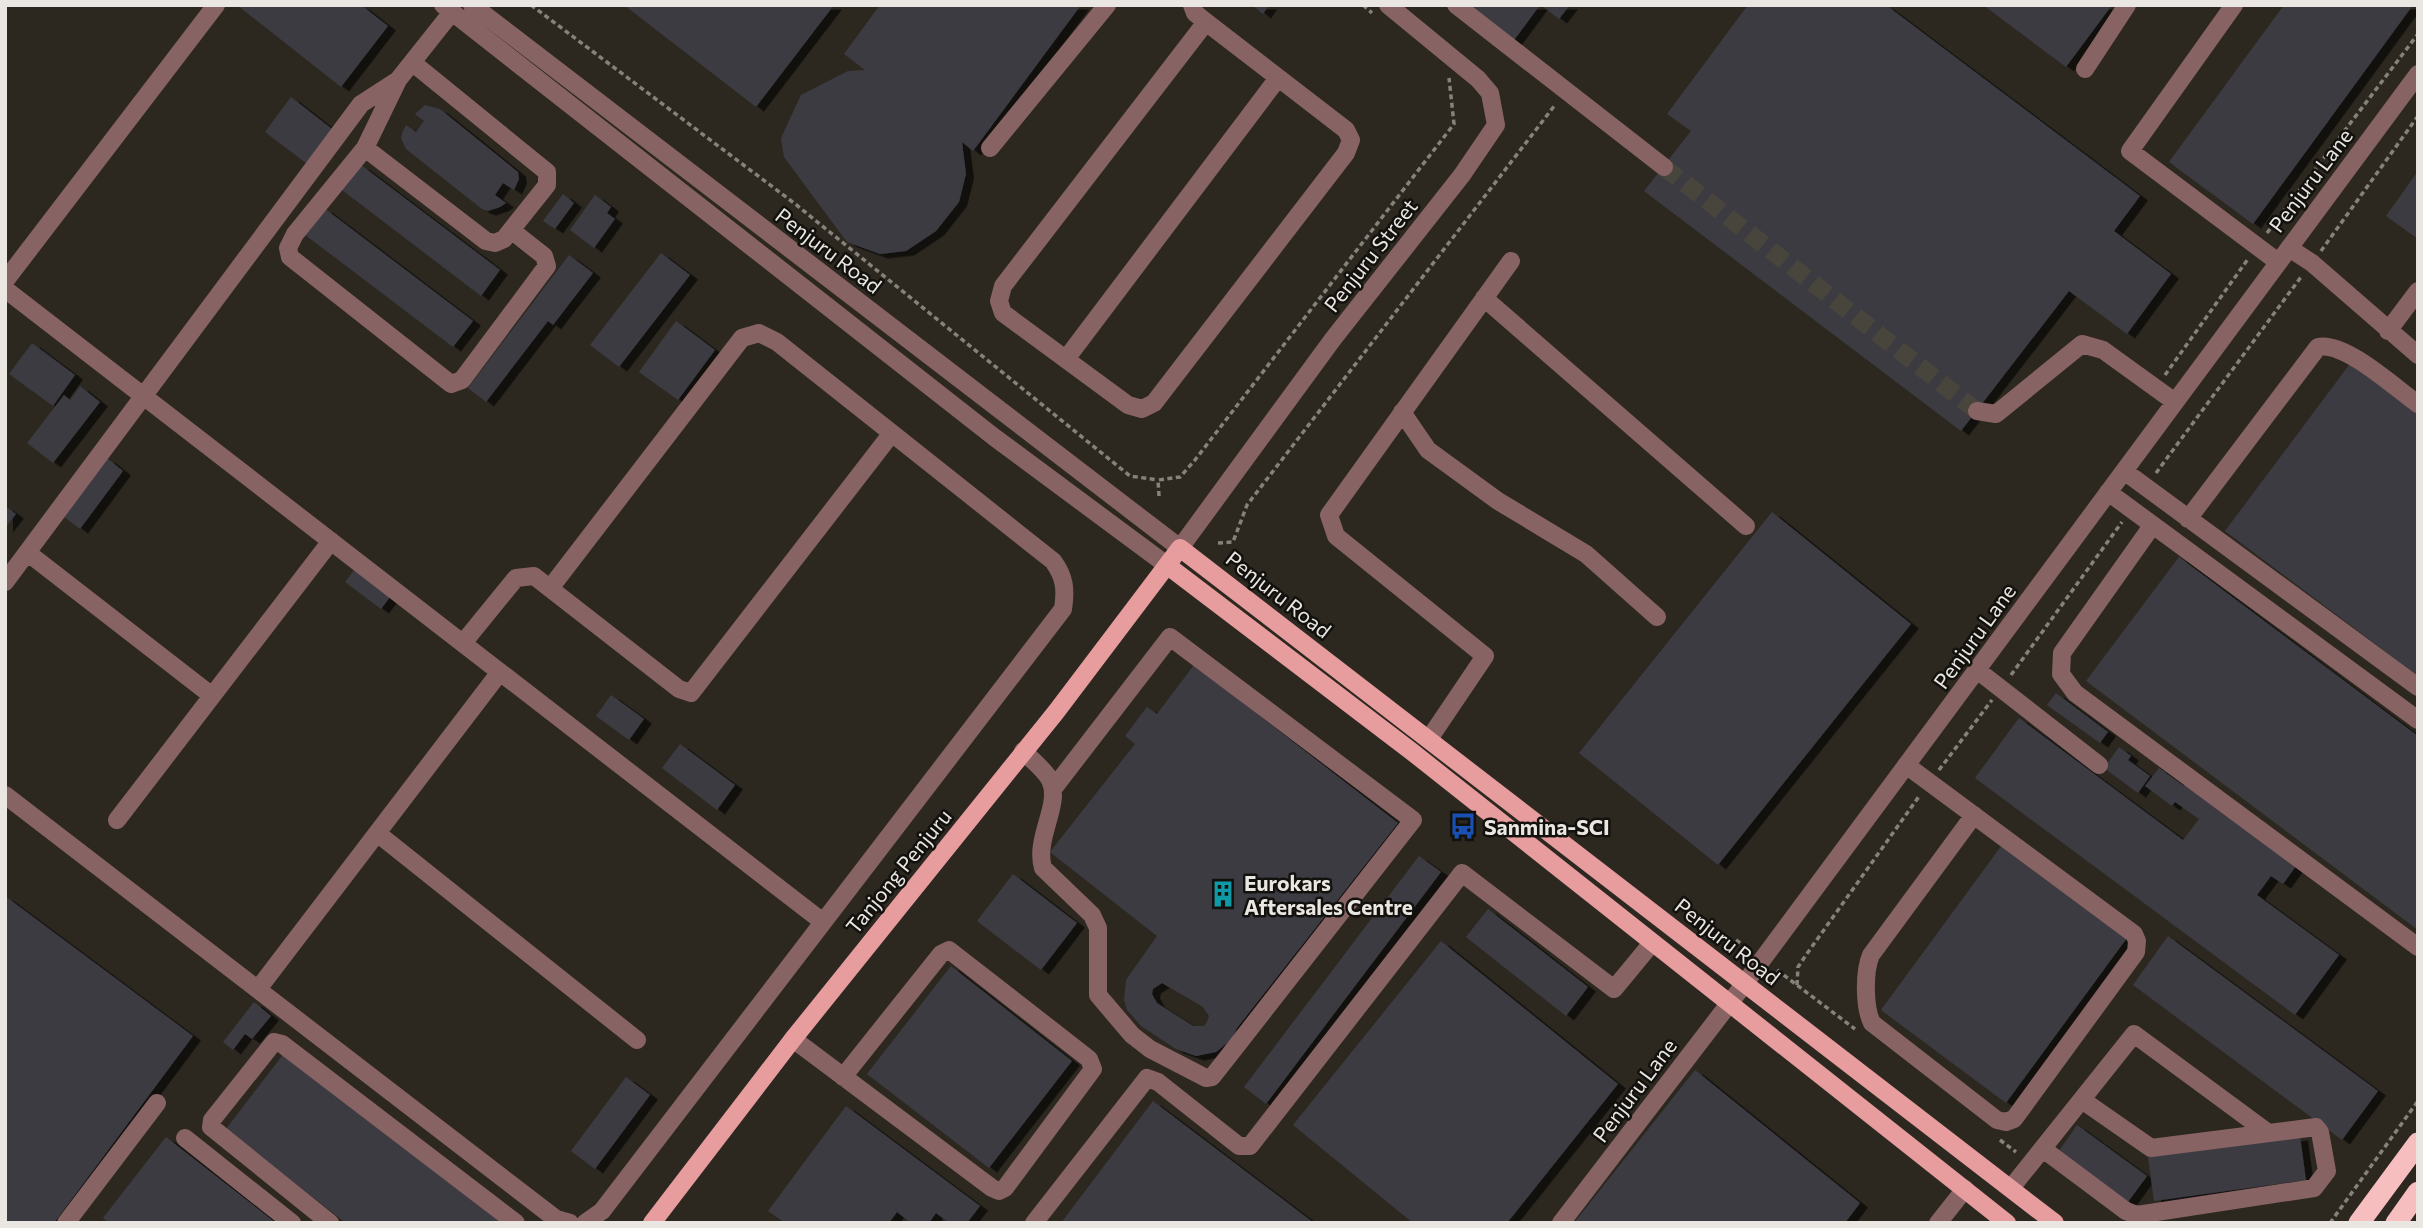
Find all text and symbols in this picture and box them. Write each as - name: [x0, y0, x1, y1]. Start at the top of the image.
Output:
- street label: Penjuru Lane: [2263, 123, 2357, 237]
- street label: Penjuru Street: [1318, 194, 1422, 316]
- street label: Penjuru Road: [771, 202, 887, 298]
- street label: Penjuru Road: [1222, 545, 1336, 643]
- street label: Penjuru Lane: [1928, 579, 2020, 693]
- street label: Tanjong Penjuru: [840, 804, 956, 938]
- bus stop icon: Sanmina-SCI: [1448, 811, 1478, 841]
- place label: Sanmina-SCI: [1484, 814, 1610, 839]
- place label: Eurokars Aftersales Centre: [1244, 870, 1413, 919]
- building icon: Eurokars Aftersales Centre: [1208, 879, 1238, 909]
- street label: Penjuru Road: [1671, 892, 1785, 990]
- street label: Penjuru Lane: [1587, 1033, 1681, 1147]

